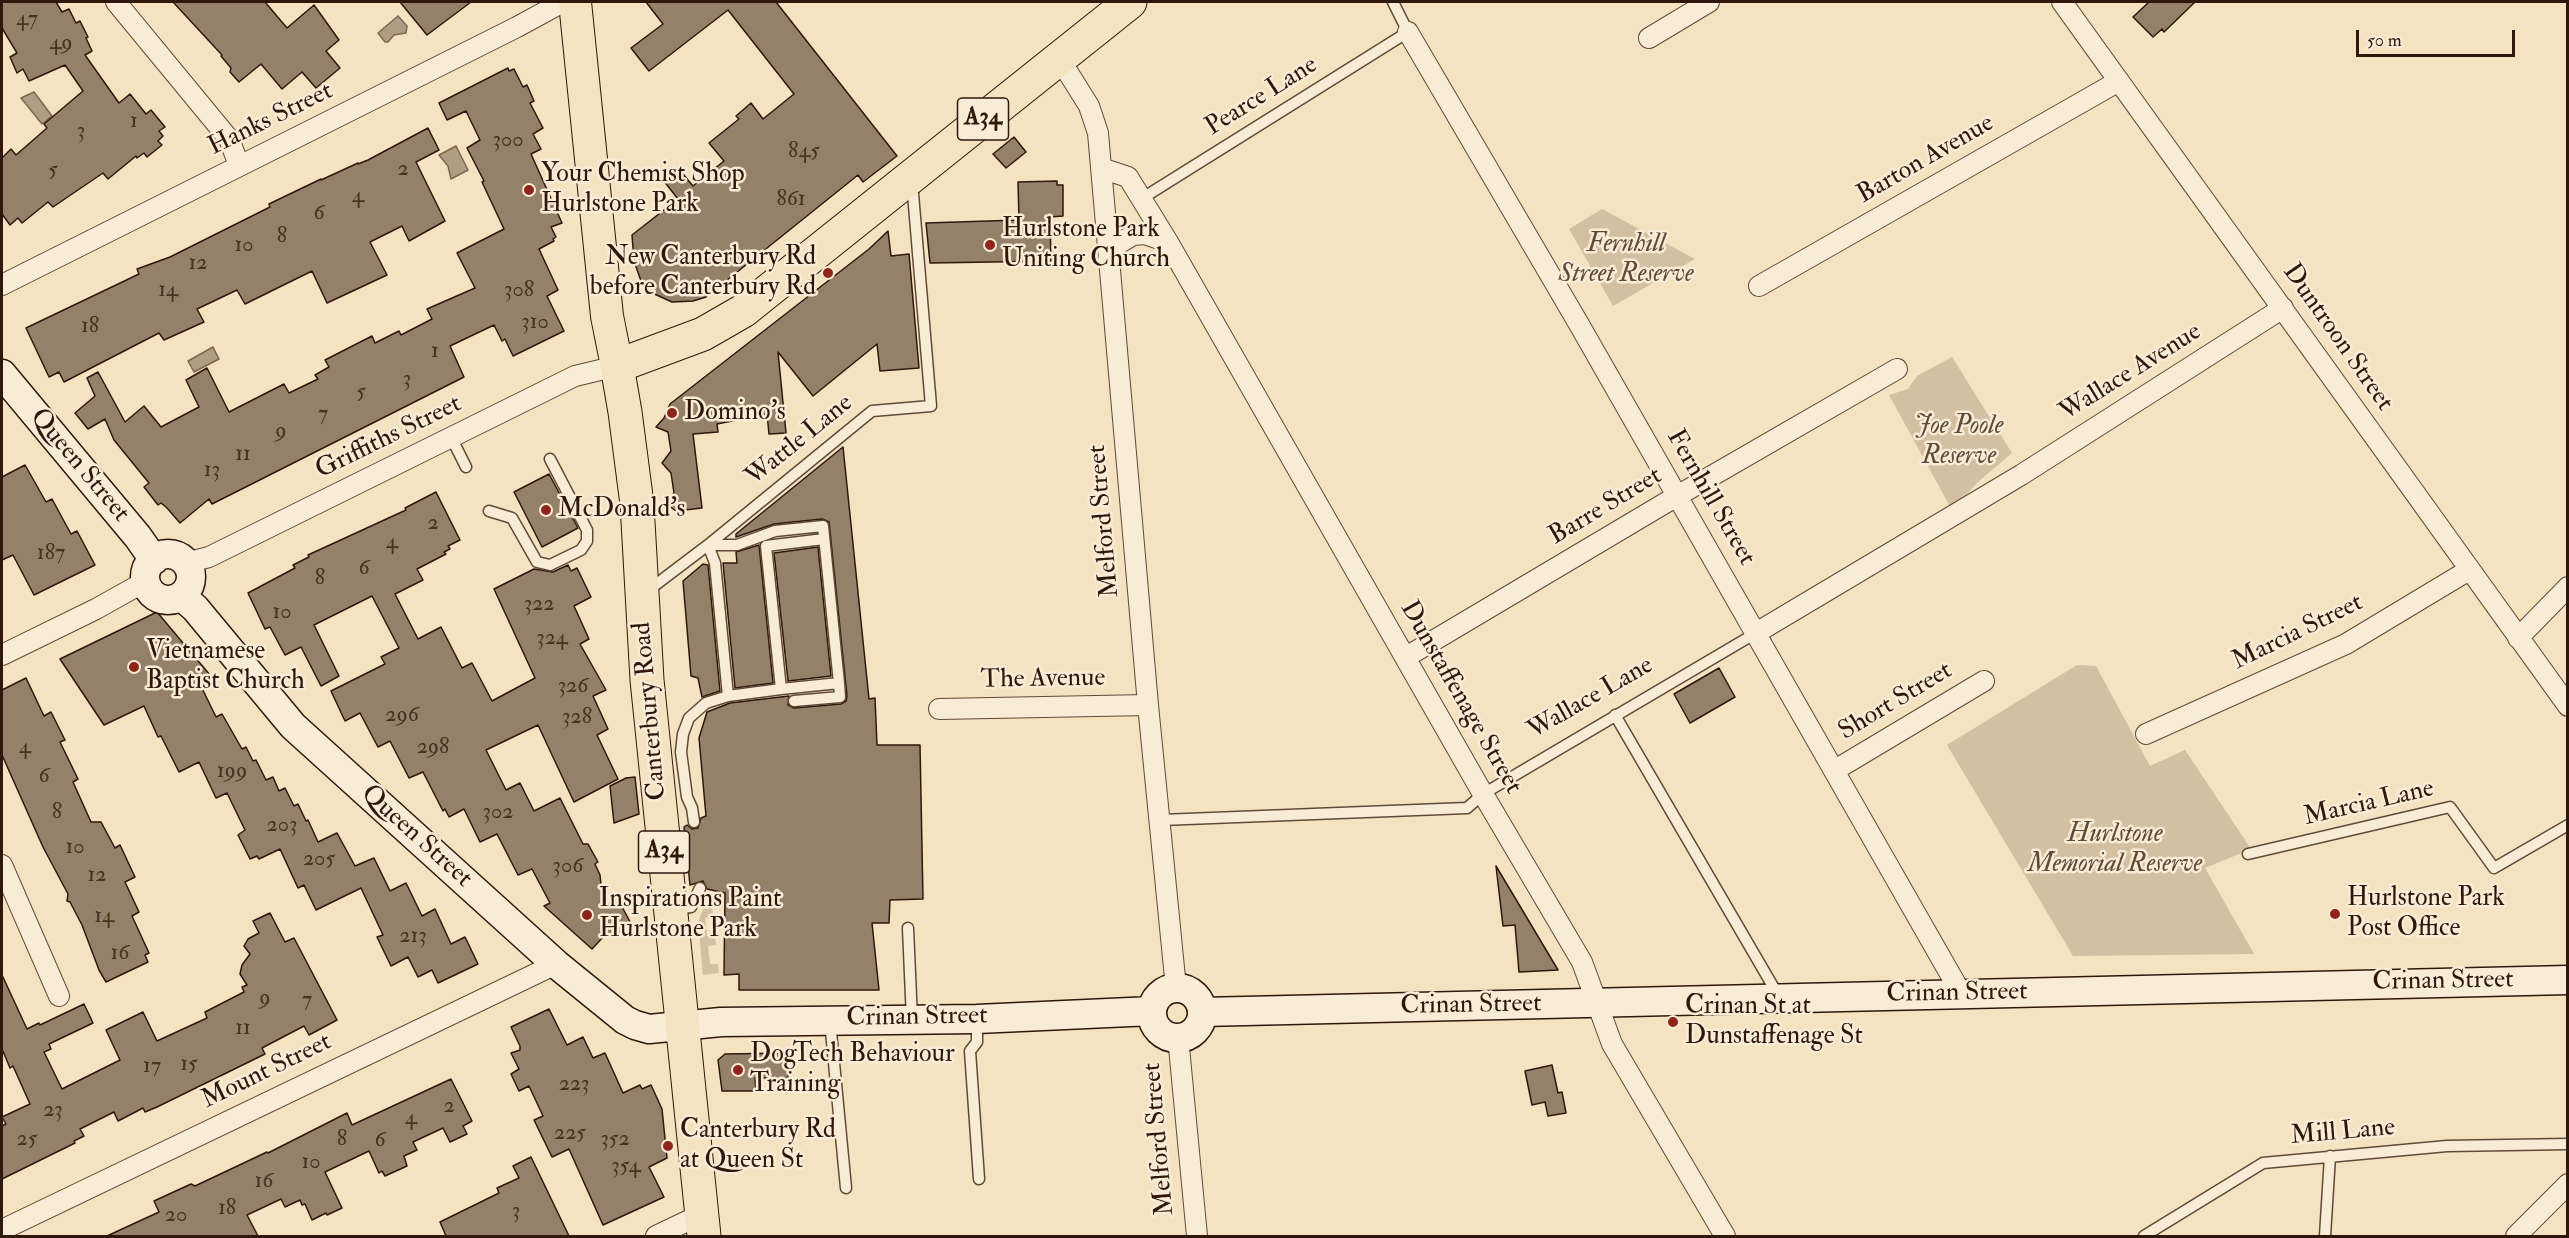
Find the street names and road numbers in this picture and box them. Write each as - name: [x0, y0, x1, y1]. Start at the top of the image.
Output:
- street label: Pearce Lane: [1200, 50, 1324, 144]
- street label: Hanks Street: [204, 76, 338, 164]
- road number: A34: [958, 98, 1008, 140]
- street label: Barton Avenue: [1852, 108, 2000, 212]
- street label: Duntroon Street: [2275, 258, 2399, 418]
- street label: Wallace Avenue: [2054, 317, 2208, 429]
- street label: Wattle Lane: [740, 388, 860, 494]
- street label: Griffiths Street: [311, 389, 467, 487]
- street label: Queen Street: [22, 403, 136, 529]
- street label: Fernhill Street: [1659, 425, 1761, 571]
- street label: Melford Street: [1083, 443, 1127, 599]
- street label: Barre Street: [1544, 461, 1668, 553]
- street label: Marcia Street: [2228, 588, 2368, 678]
- street label: Dunstaffenage Street: [1392, 596, 1528, 800]
- street label: Canterbury Road: [628, 621, 674, 801]
- street label: Wallace Lane: [1523, 651, 1659, 747]
- street label: Short Street: [1834, 656, 1958, 748]
- street label: The Avenue: [980, 663, 1106, 697]
- street label: Marcia Lane: [2301, 774, 2437, 834]
- street label: Queen Street: [354, 779, 478, 895]
- road number: A34: [638, 831, 690, 873]
- street label: Crinan Street: [2372, 965, 2514, 999]
- street label: Crinan Street: [1886, 977, 2028, 1011]
- street label: Crinan Street: [1400, 989, 1542, 1023]
- street label: Crinan Street: [846, 1001, 988, 1035]
- street label: Mount Street: [197, 1027, 337, 1117]
- street label: Melford Street: [1138, 1061, 1182, 1217]
- street label: Mill Lane: [2290, 1113, 2396, 1153]

